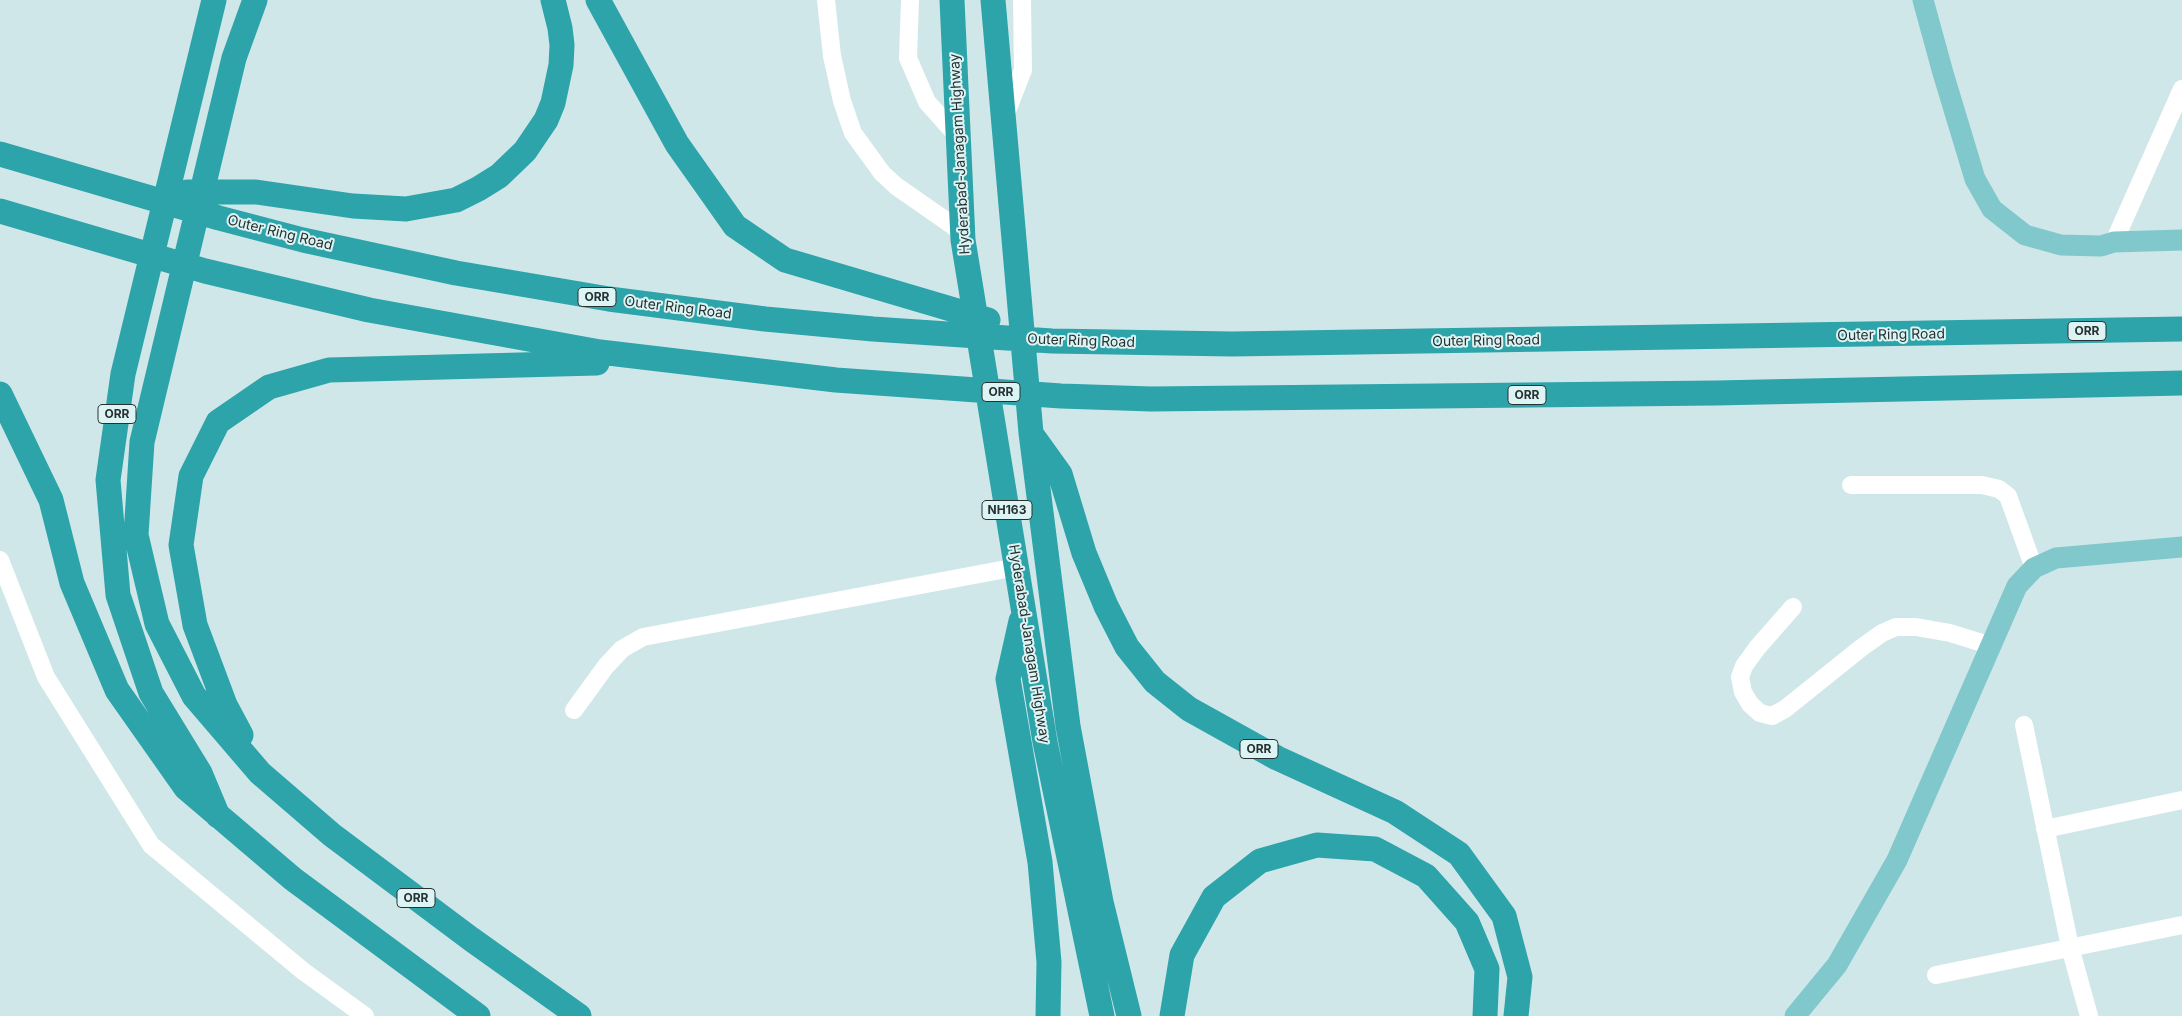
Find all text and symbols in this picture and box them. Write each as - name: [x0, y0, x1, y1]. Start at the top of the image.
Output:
- street label: Hyderabad-Janagam Highway: [946, 53, 974, 255]
- street label: Outer Ring Road: [226, 212, 334, 254]
- road number: ORR: [578, 288, 616, 306]
- street label: Outer Ring Road: [623, 293, 733, 323]
- road number: ORR: [2068, 322, 2106, 341]
- street label: Outer Ring Road: [1837, 326, 1945, 344]
- street label: Outer Ring Road: [1027, 331, 1135, 351]
- street label: Outer Ring Road: [1432, 332, 1540, 350]
- road number: ORR: [982, 382, 1020, 402]
- road number: ORR: [1508, 386, 1546, 404]
- road number: ORR: [98, 404, 136, 424]
- road number: NH163: [982, 500, 1032, 520]
- street label: Hyderabad-Janagam Highway: [1005, 543, 1053, 745]
- road number: ORR: [1240, 740, 1278, 759]
- road number: ORR: [397, 888, 435, 908]

